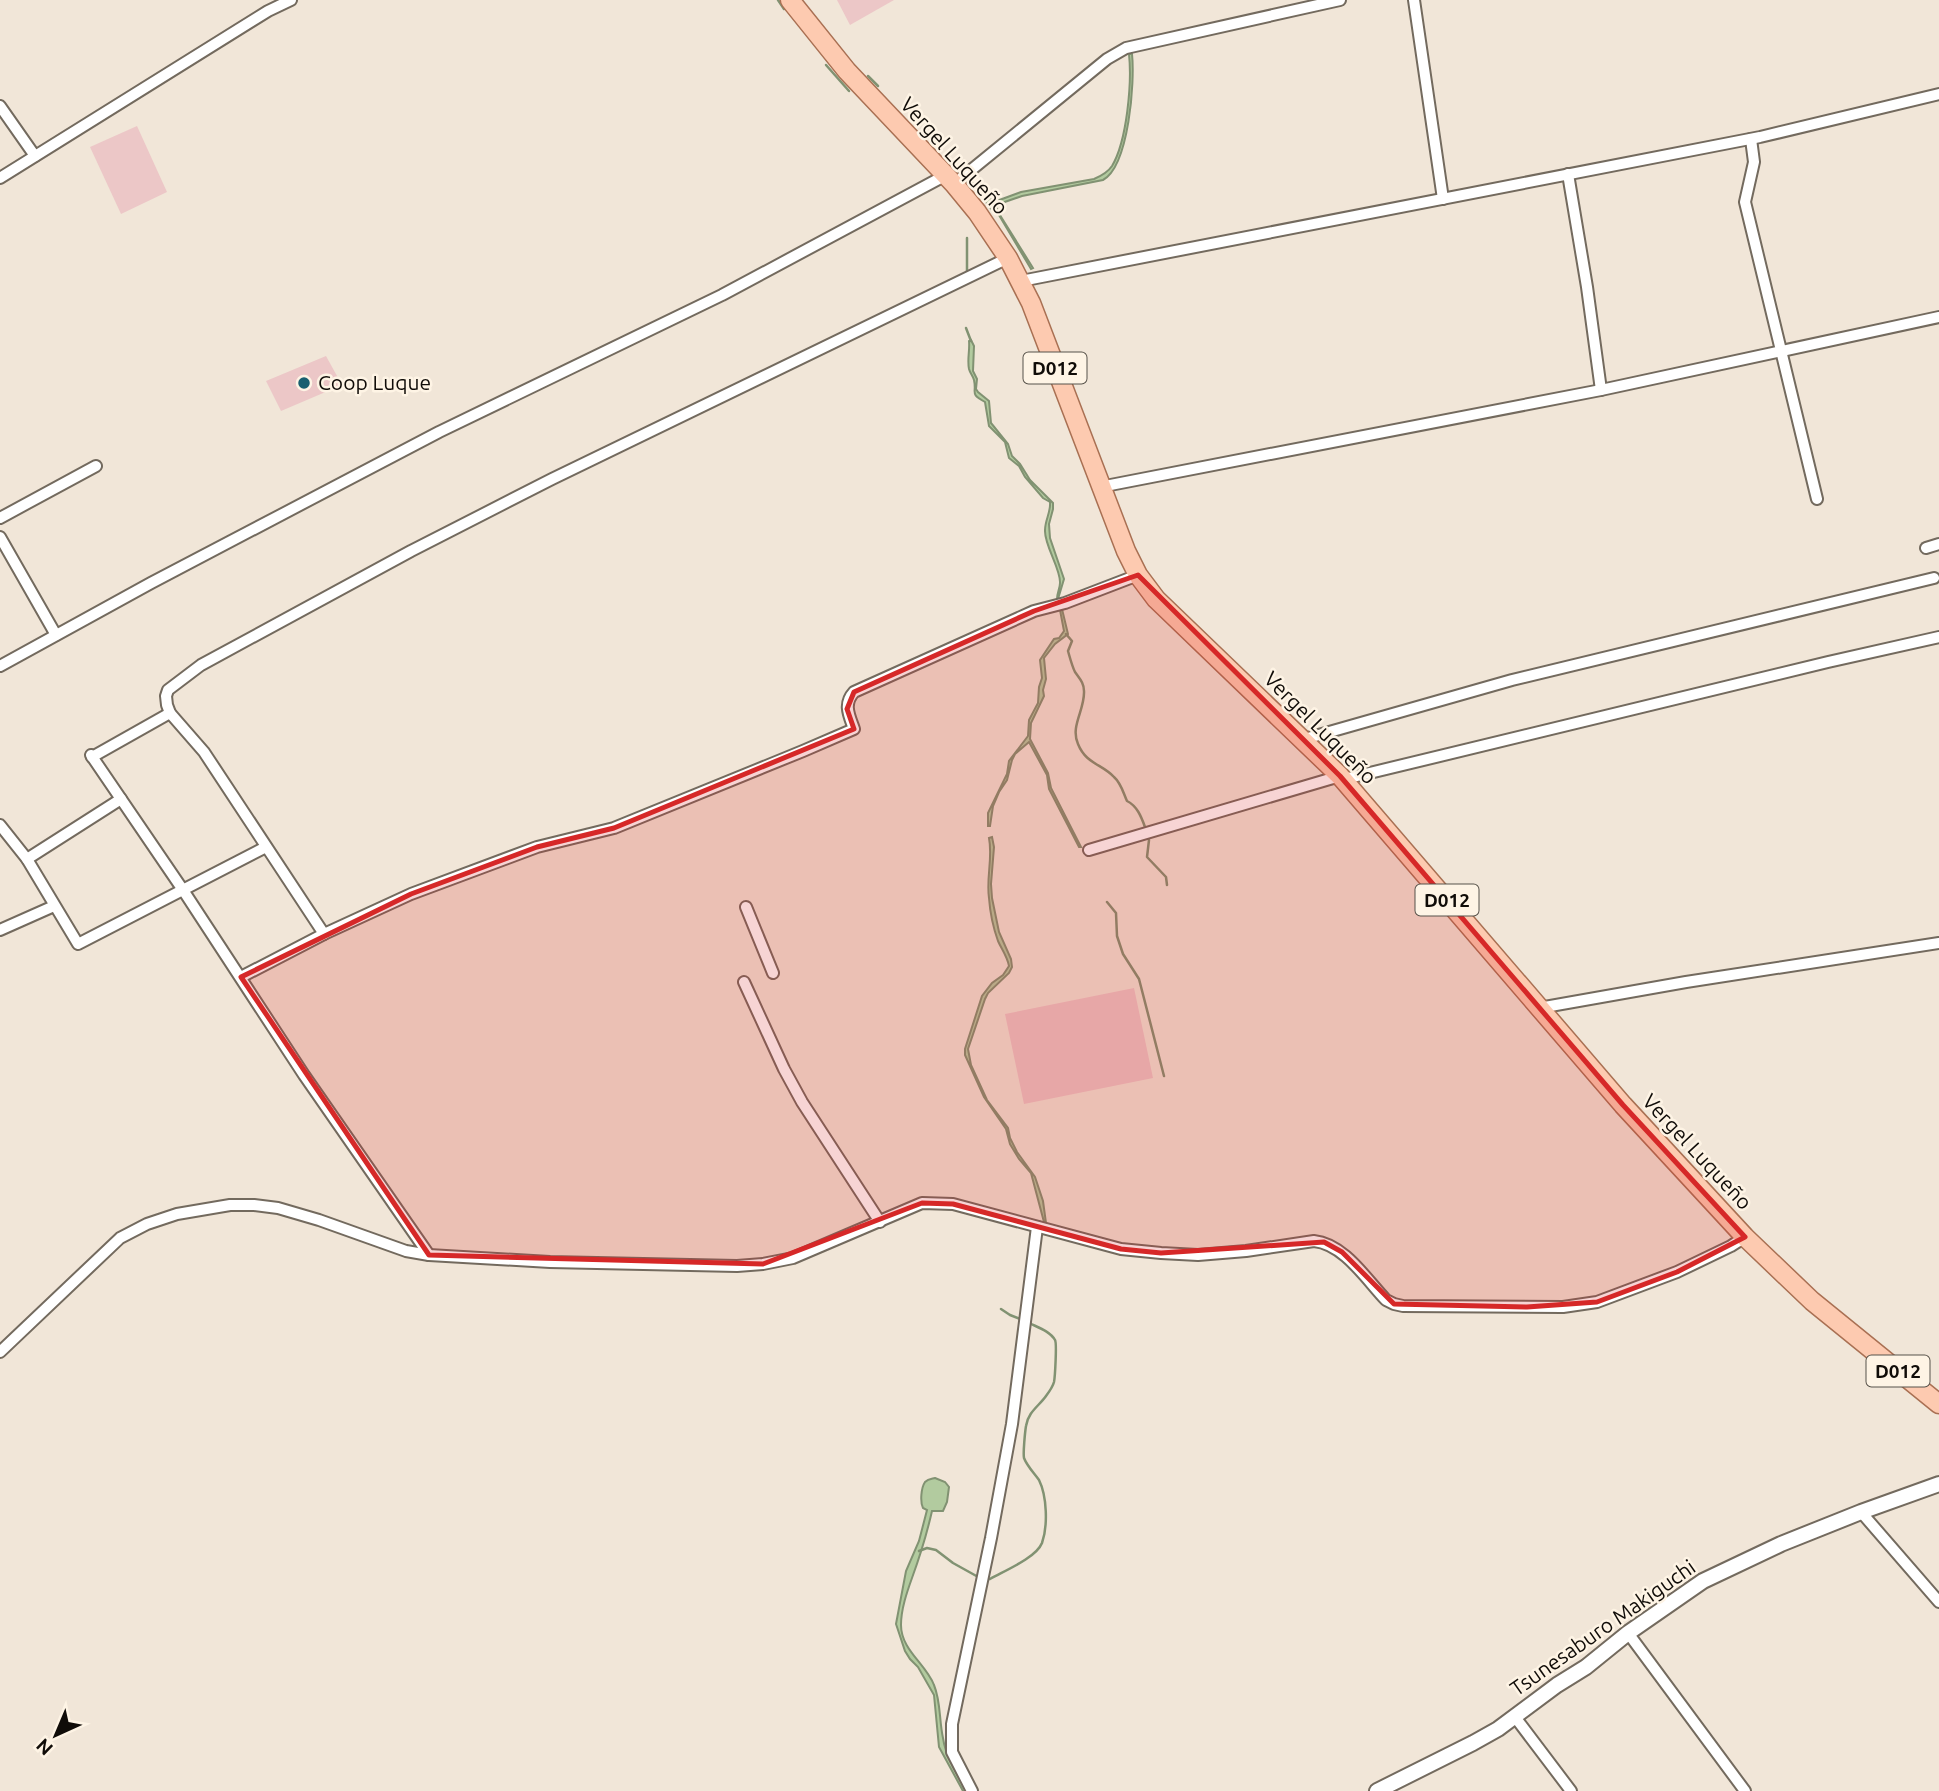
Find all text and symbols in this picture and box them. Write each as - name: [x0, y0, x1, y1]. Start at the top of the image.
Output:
- street label: Vergel Luqueño: [896, 92, 1013, 219]
- road number: D012: [1024, 352, 1086, 384]
- place label: Coop Luque: [318, 370, 431, 394]
- marker: Coop Luque: [296, 375, 312, 391]
- street label: Vergel Luqueño: [1260, 666, 1382, 788]
- road number: D012: [1416, 885, 1478, 916]
- street label: Vergel Luqueño: [1638, 1089, 1757, 1214]
- road number: D012: [1867, 1356, 1930, 1386]
- street label: Tsunesaburo Makiguchi: [1505, 1554, 1700, 1700]
- north arrow: [21, 1700, 91, 1770]
- text: N: [31, 1734, 57, 1760]

